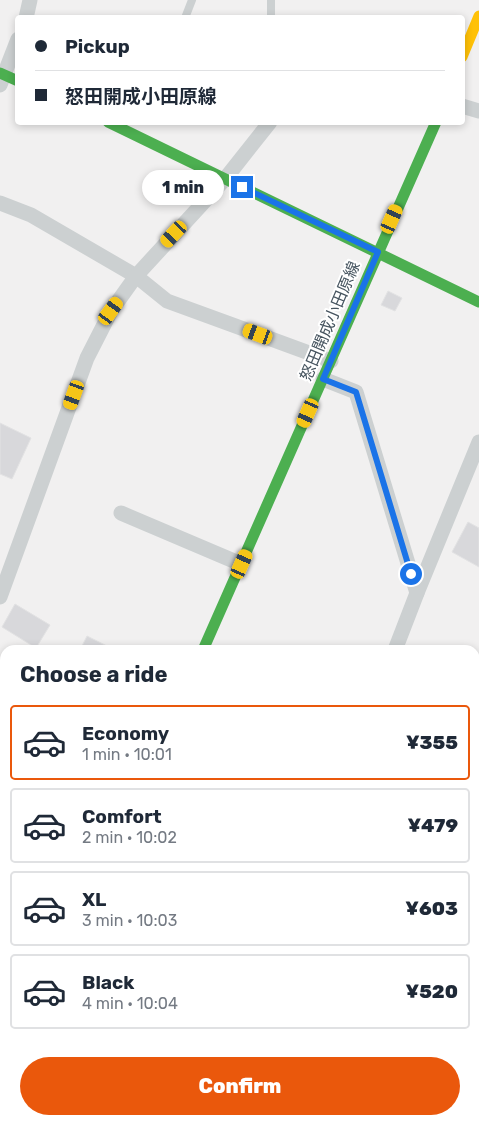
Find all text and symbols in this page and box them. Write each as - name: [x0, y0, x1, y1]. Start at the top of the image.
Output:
- text: Pickup: [65, 35, 130, 58]
- text: 怒田開成小田原線: [65, 85, 217, 108]
- callout: 1 min: [142, 170, 224, 204]
- route end: [231, 176, 253, 198]
- text: 1 min: [162, 178, 204, 197]
- car: [379, 202, 404, 236]
- car: [158, 218, 189, 250]
- street label: 怒田開成小田原線: [296, 258, 364, 384]
- car: [96, 294, 125, 328]
- car: [241, 322, 274, 346]
- car: [61, 378, 86, 412]
- car: [295, 396, 320, 430]
- car: [229, 547, 254, 581]
- route start: [400, 563, 422, 585]
- text: Choose a ride: [20, 661, 167, 688]
- icon: car: [22, 720, 67, 765]
- text: Economy: [82, 722, 169, 745]
- text: ¥355: [406, 731, 458, 754]
- text: 1 min · 10:01: [82, 745, 172, 764]
- icon: car: [22, 803, 67, 848]
- text: Comfort: [82, 805, 162, 828]
- text: ¥479: [407, 814, 458, 837]
- text: 2 min · 10:02: [82, 828, 177, 847]
- icon: car: [22, 886, 67, 931]
- text: XL: [82, 888, 106, 911]
- text: ¥603: [405, 897, 458, 920]
- text: 3 min · 10:03: [82, 911, 177, 930]
- icon: car: [22, 969, 67, 1014]
- text: Black: [82, 971, 134, 994]
- text: ¥520: [406, 980, 458, 1003]
- text: 4 min · 10:04: [82, 994, 178, 1013]
- button: Confirm: [20, 1057, 460, 1115]

